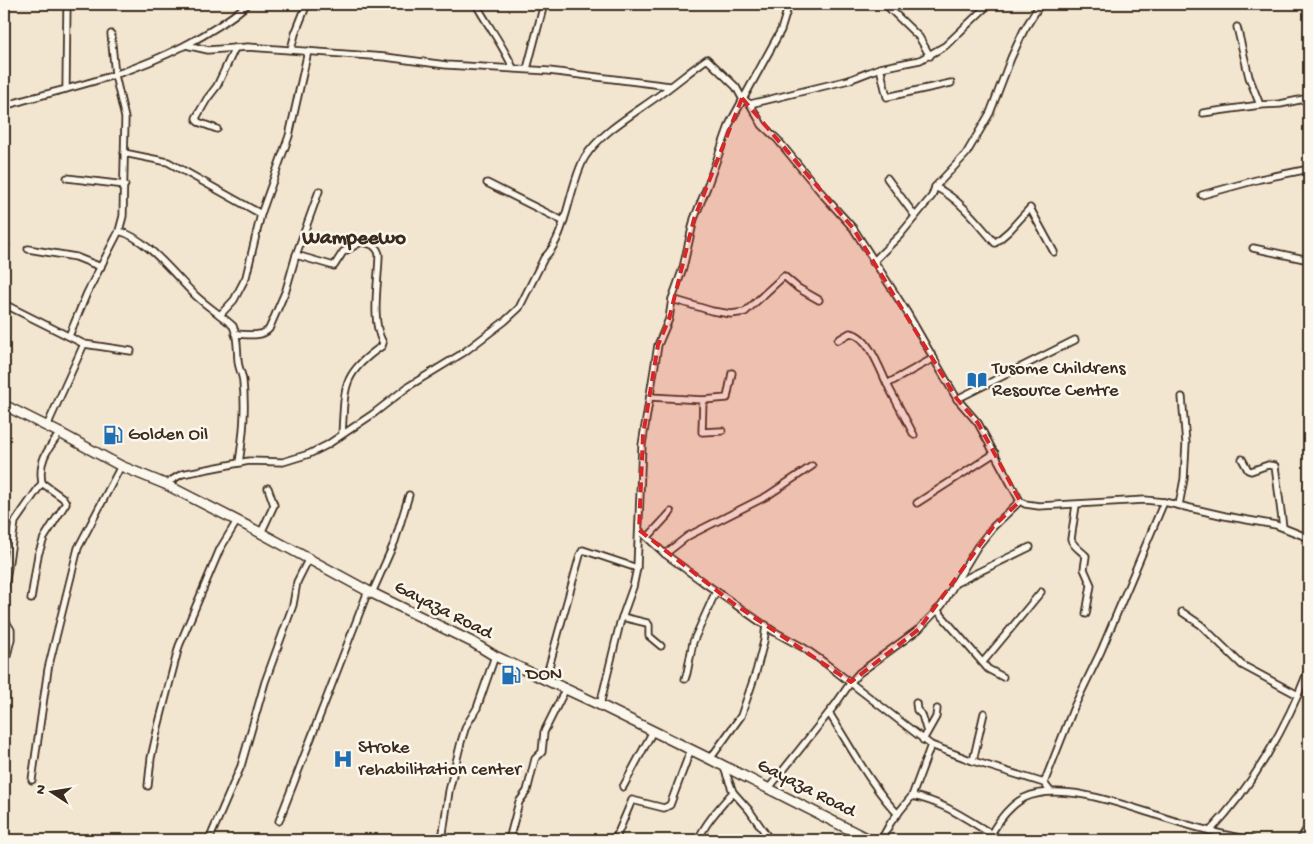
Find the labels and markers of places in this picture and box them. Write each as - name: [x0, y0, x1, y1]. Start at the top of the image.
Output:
- place label: Tusome Childrens Resource Centre: [991, 358, 1126, 403]
- library icon: Tusome Childrens Resource Centre: [966, 369, 988, 391]
- fuel station icon: Golden Oil: [102, 424, 124, 446]
- place label: Golden Oil: [128, 424, 208, 447]
- fuel station icon: DON: [500, 664, 522, 686]
- place label: DON: [524, 664, 562, 687]
- place label: Stroke rehabilitation center: [358, 737, 523, 782]
- hospital icon: Stroke rehabilitation center: [332, 748, 354, 770]

